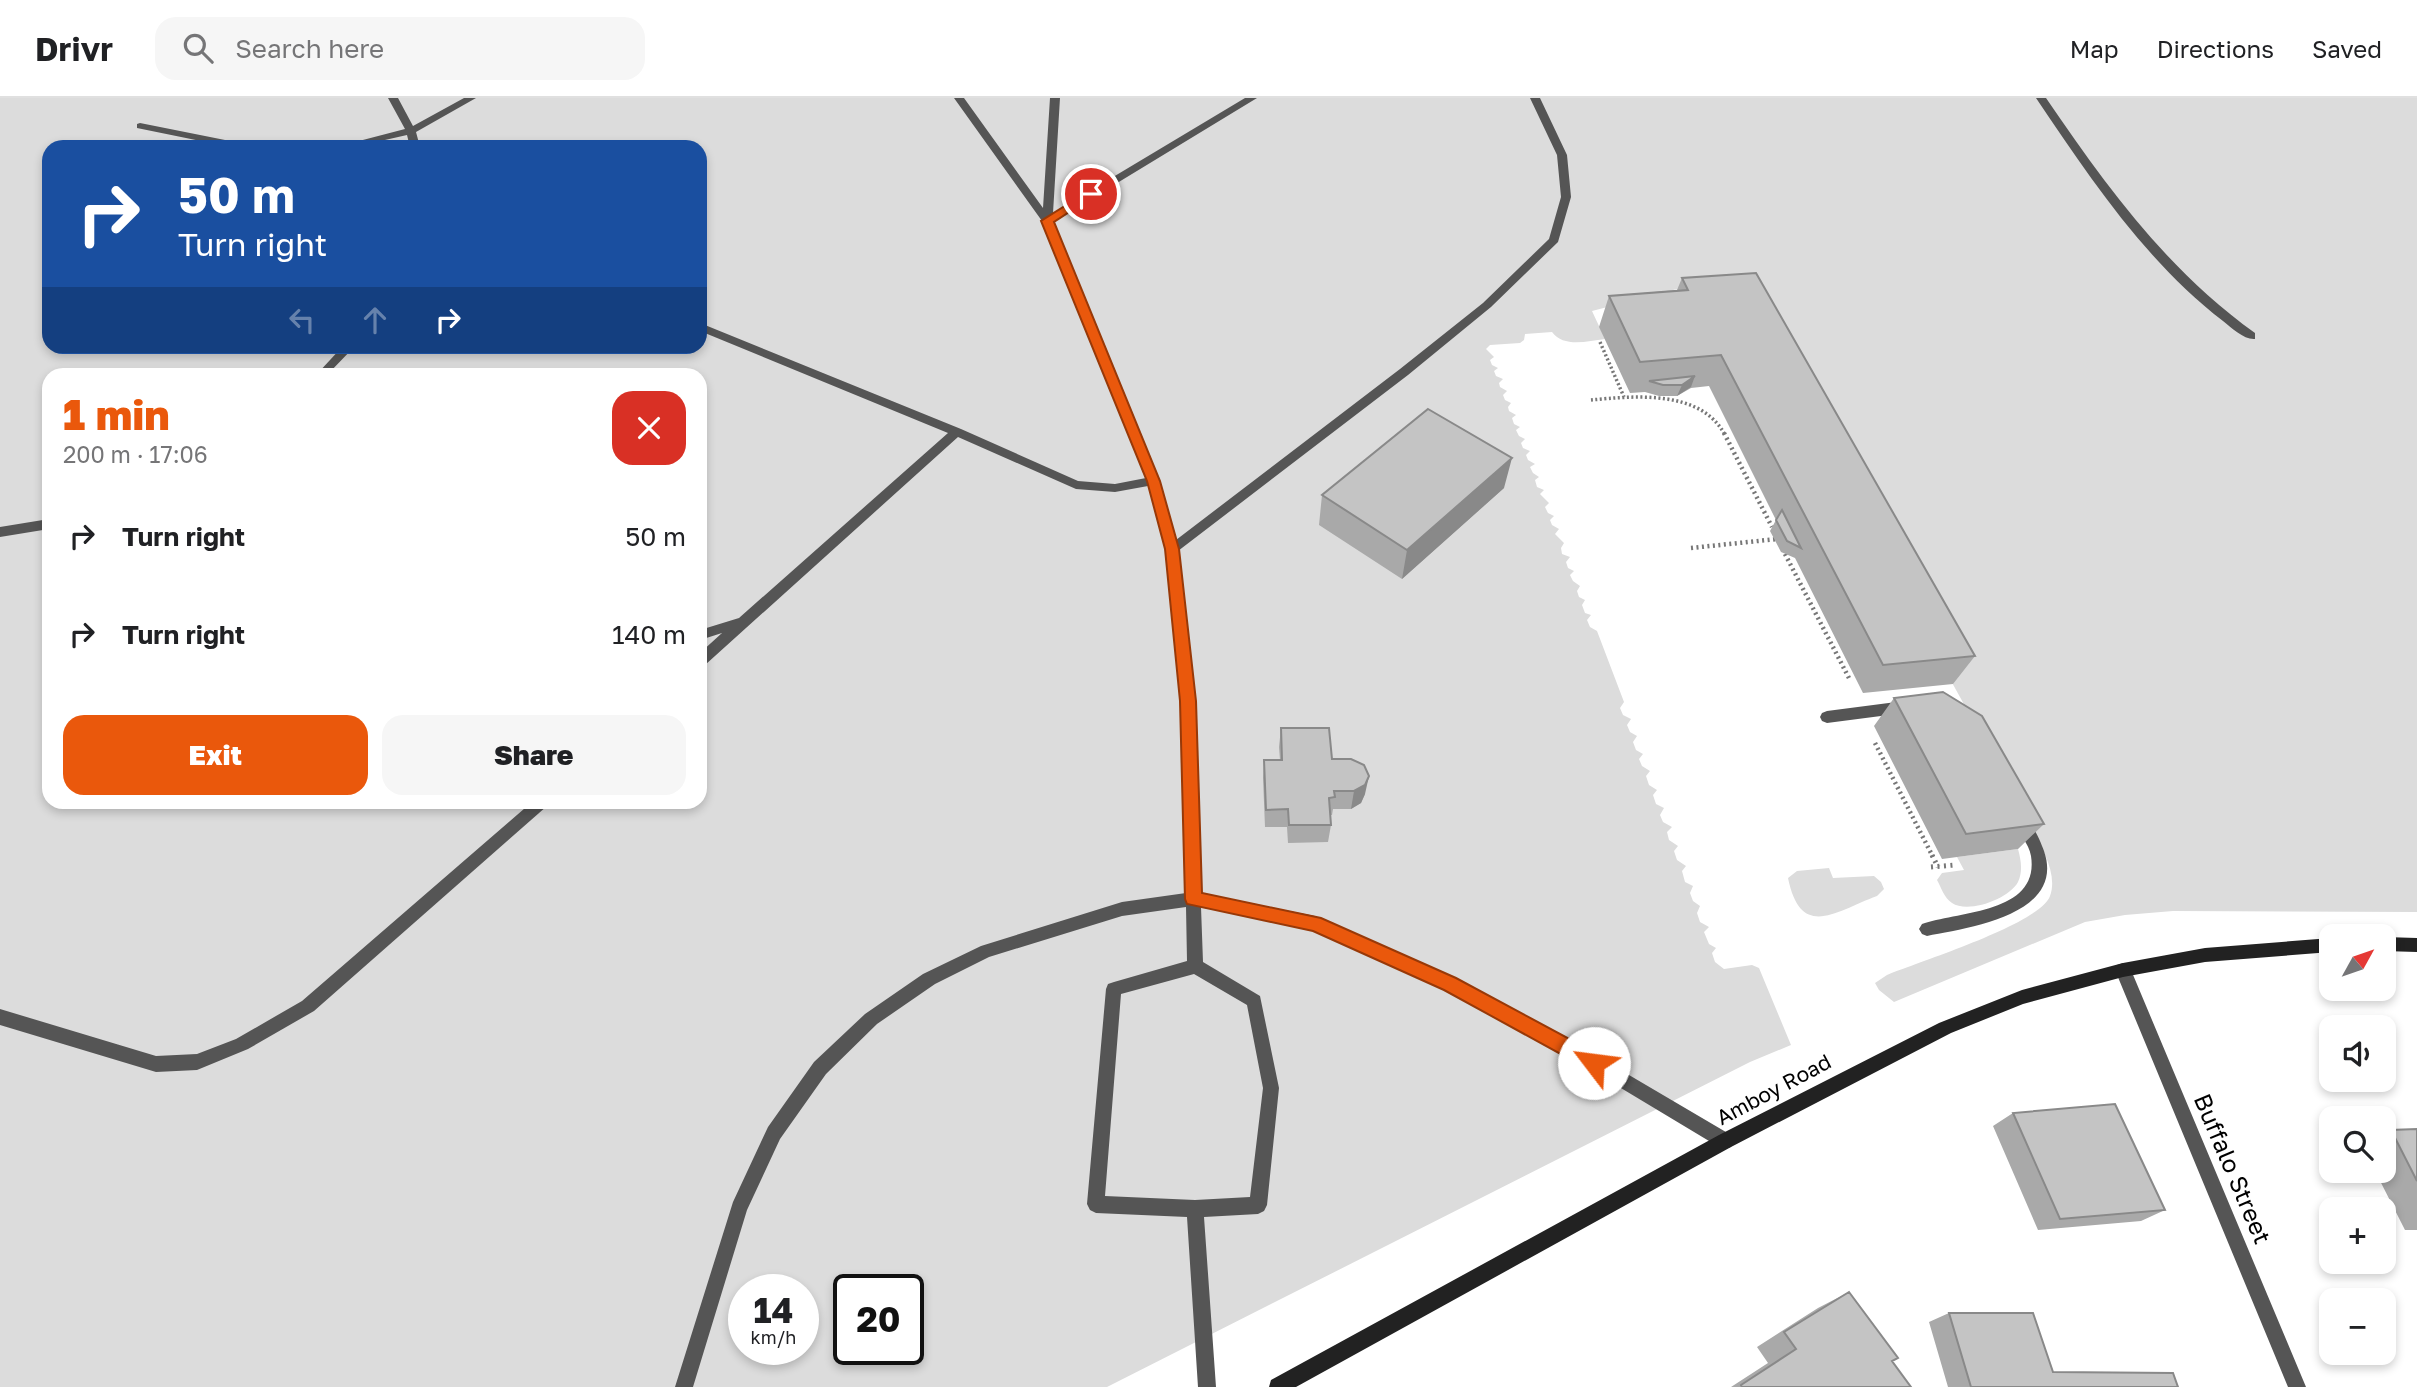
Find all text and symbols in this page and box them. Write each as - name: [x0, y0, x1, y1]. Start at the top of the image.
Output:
- search box: [155, 17, 645, 80]
- text: Drivr: [35, 29, 113, 68]
- icon: search: [179, 29, 217, 67]
- text: Search here: [235, 33, 384, 64]
- text: Map: [2070, 34, 2119, 63]
- text: Directions: [2157, 34, 2274, 63]
- text: Saved: [2312, 34, 2382, 63]
- pin: [1061, 164, 1121, 224]
- text: 50 m: [178, 165, 295, 224]
- icon: right: [63, 168, 154, 259]
- icon: arrive: [1072, 175, 1110, 213]
- text: Turn right: [178, 225, 327, 263]
- icon: left: [283, 301, 321, 339]
- icon: ahead: [356, 301, 394, 339]
- icon: right: [429, 301, 467, 339]
- text: 1 min: [63, 389, 170, 439]
- button: close: [612, 391, 686, 465]
- text: 200 m · 17:06: [63, 440, 208, 468]
- icon: right: [63, 517, 101, 555]
- text: Turn right: [122, 521, 245, 552]
- text: 50 m: [625, 521, 686, 552]
- icon: right: [63, 615, 101, 653]
- text: Turn right: [122, 619, 245, 650]
- text: 140 m: [612, 619, 686, 650]
- button: Exit: [63, 715, 368, 795]
- button: Share: [382, 715, 686, 795]
- north arrow: [2319, 924, 2396, 1001]
- map controls: [2319, 924, 2396, 1365]
- button: sound: [2319, 1015, 2396, 1092]
- position arrow: [1557, 1026, 1631, 1100]
- street label: Amboy Road: [1712, 1048, 1835, 1130]
- street label: Buffalo Street: [2189, 1089, 2278, 1248]
- button: search: [2319, 1106, 2396, 1183]
- button: +: [2319, 1197, 2396, 1274]
- speed limit sign: 20: [833, 1274, 924, 1365]
- button: −: [2319, 1288, 2396, 1365]
- text: 14: [754, 1289, 793, 1331]
- text: km/h: [751, 1326, 796, 1348]

